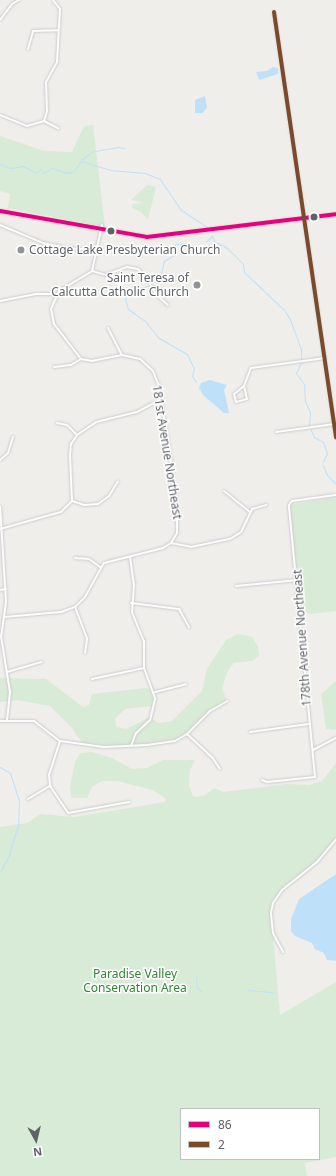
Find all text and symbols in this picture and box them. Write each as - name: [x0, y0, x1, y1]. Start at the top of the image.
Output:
- unlabelled marker: [309, 212, 319, 222]
- unlabelled marker: [106, 226, 116, 236]
- place label: Cottage Lake Presbyterian Church: [29, 243, 220, 257]
- marker: Cottage Lake Presbyterian Church: [16, 245, 26, 255]
- place label: Saint Teresa of Calcutta Catholic Church: [51, 271, 189, 299]
- marker: Saint Teresa of Calcutta Catholic Church: [192, 280, 202, 290]
- street label: 181st Avenue Northeast: [149, 384, 185, 520]
- street label: 178th Avenue Northeast: [290, 569, 314, 707]
- park label: Paradise Valley Conservation Area: [83, 967, 187, 995]
- legend: [180, 1108, 320, 1160]
- text: 86: [218, 1116, 232, 1133]
- north arrow: [16, 1120, 56, 1160]
- text: 2: [218, 1136, 225, 1153]
- text: N: [32, 1144, 43, 1160]

